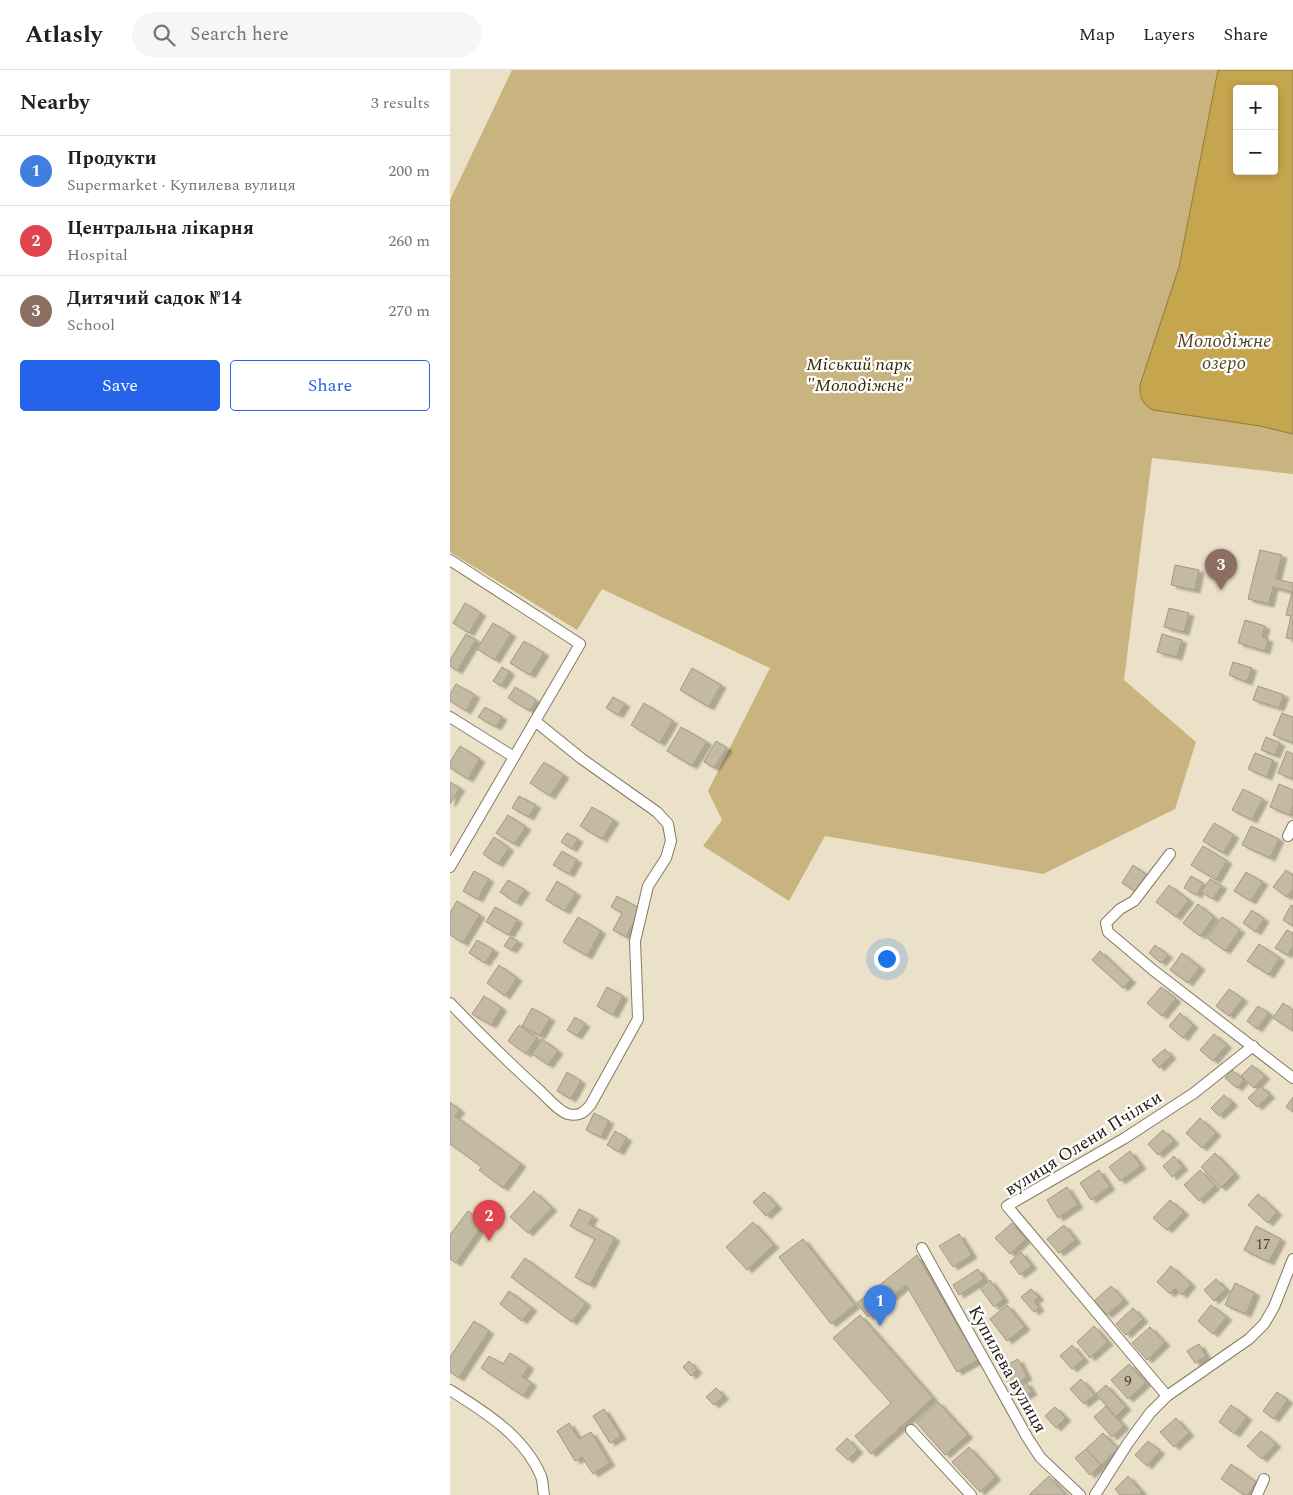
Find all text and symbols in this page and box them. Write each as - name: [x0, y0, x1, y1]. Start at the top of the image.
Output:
- search box: [132, 12, 482, 57]
- text: Atlasly: [25, 17, 102, 53]
- text: Search here: [190, 20, 289, 49]
- icon: search: [150, 21, 178, 49]
- text: Map: [1079, 21, 1115, 48]
- text: Layers: [1143, 21, 1195, 48]
- text: Share: [1223, 21, 1268, 48]
- map controls: [1233, 85, 1278, 175]
- button: +: [1233, 85, 1278, 130]
- text: Nearby: [20, 87, 90, 119]
- text: 3 results: [371, 91, 430, 115]
- button: −: [1233, 130, 1278, 175]
- text: Продукти: [67, 144, 157, 173]
- text: 1: [32, 159, 40, 183]
- text: 200 m: [388, 159, 430, 183]
- text: Supermarket · Купилева вулиця: [67, 173, 296, 197]
- text: Центральна лікарня: [67, 214, 254, 243]
- text: 2: [32, 229, 40, 253]
- text: 260 m: [388, 229, 430, 253]
- text: Hospital: [67, 243, 128, 267]
- text: Дитячий садок №14: [67, 284, 242, 313]
- text: 3: [32, 299, 40, 323]
- text: 270 m: [388, 299, 430, 323]
- text: School: [67, 313, 115, 337]
- water label: Молодіжне озеро: [1177, 327, 1271, 378]
- park label: Міський парк "Молодіжне": [806, 351, 913, 399]
- button: Save: [20, 360, 220, 411]
- button: Share: [230, 360, 430, 411]
- pin: 3: [1205, 549, 1237, 590]
- your location: [874, 946, 900, 972]
- street label: вулиця Олени Пчілки: [999, 1084, 1167, 1203]
- pin: 2: [473, 1200, 505, 1241]
- house number: 17: [1255, 1233, 1271, 1256]
- pin: 1: [864, 1285, 896, 1326]
- street label: Купилева вулиця: [961, 1301, 1054, 1438]
- house number: 9: [1124, 1370, 1132, 1393]

